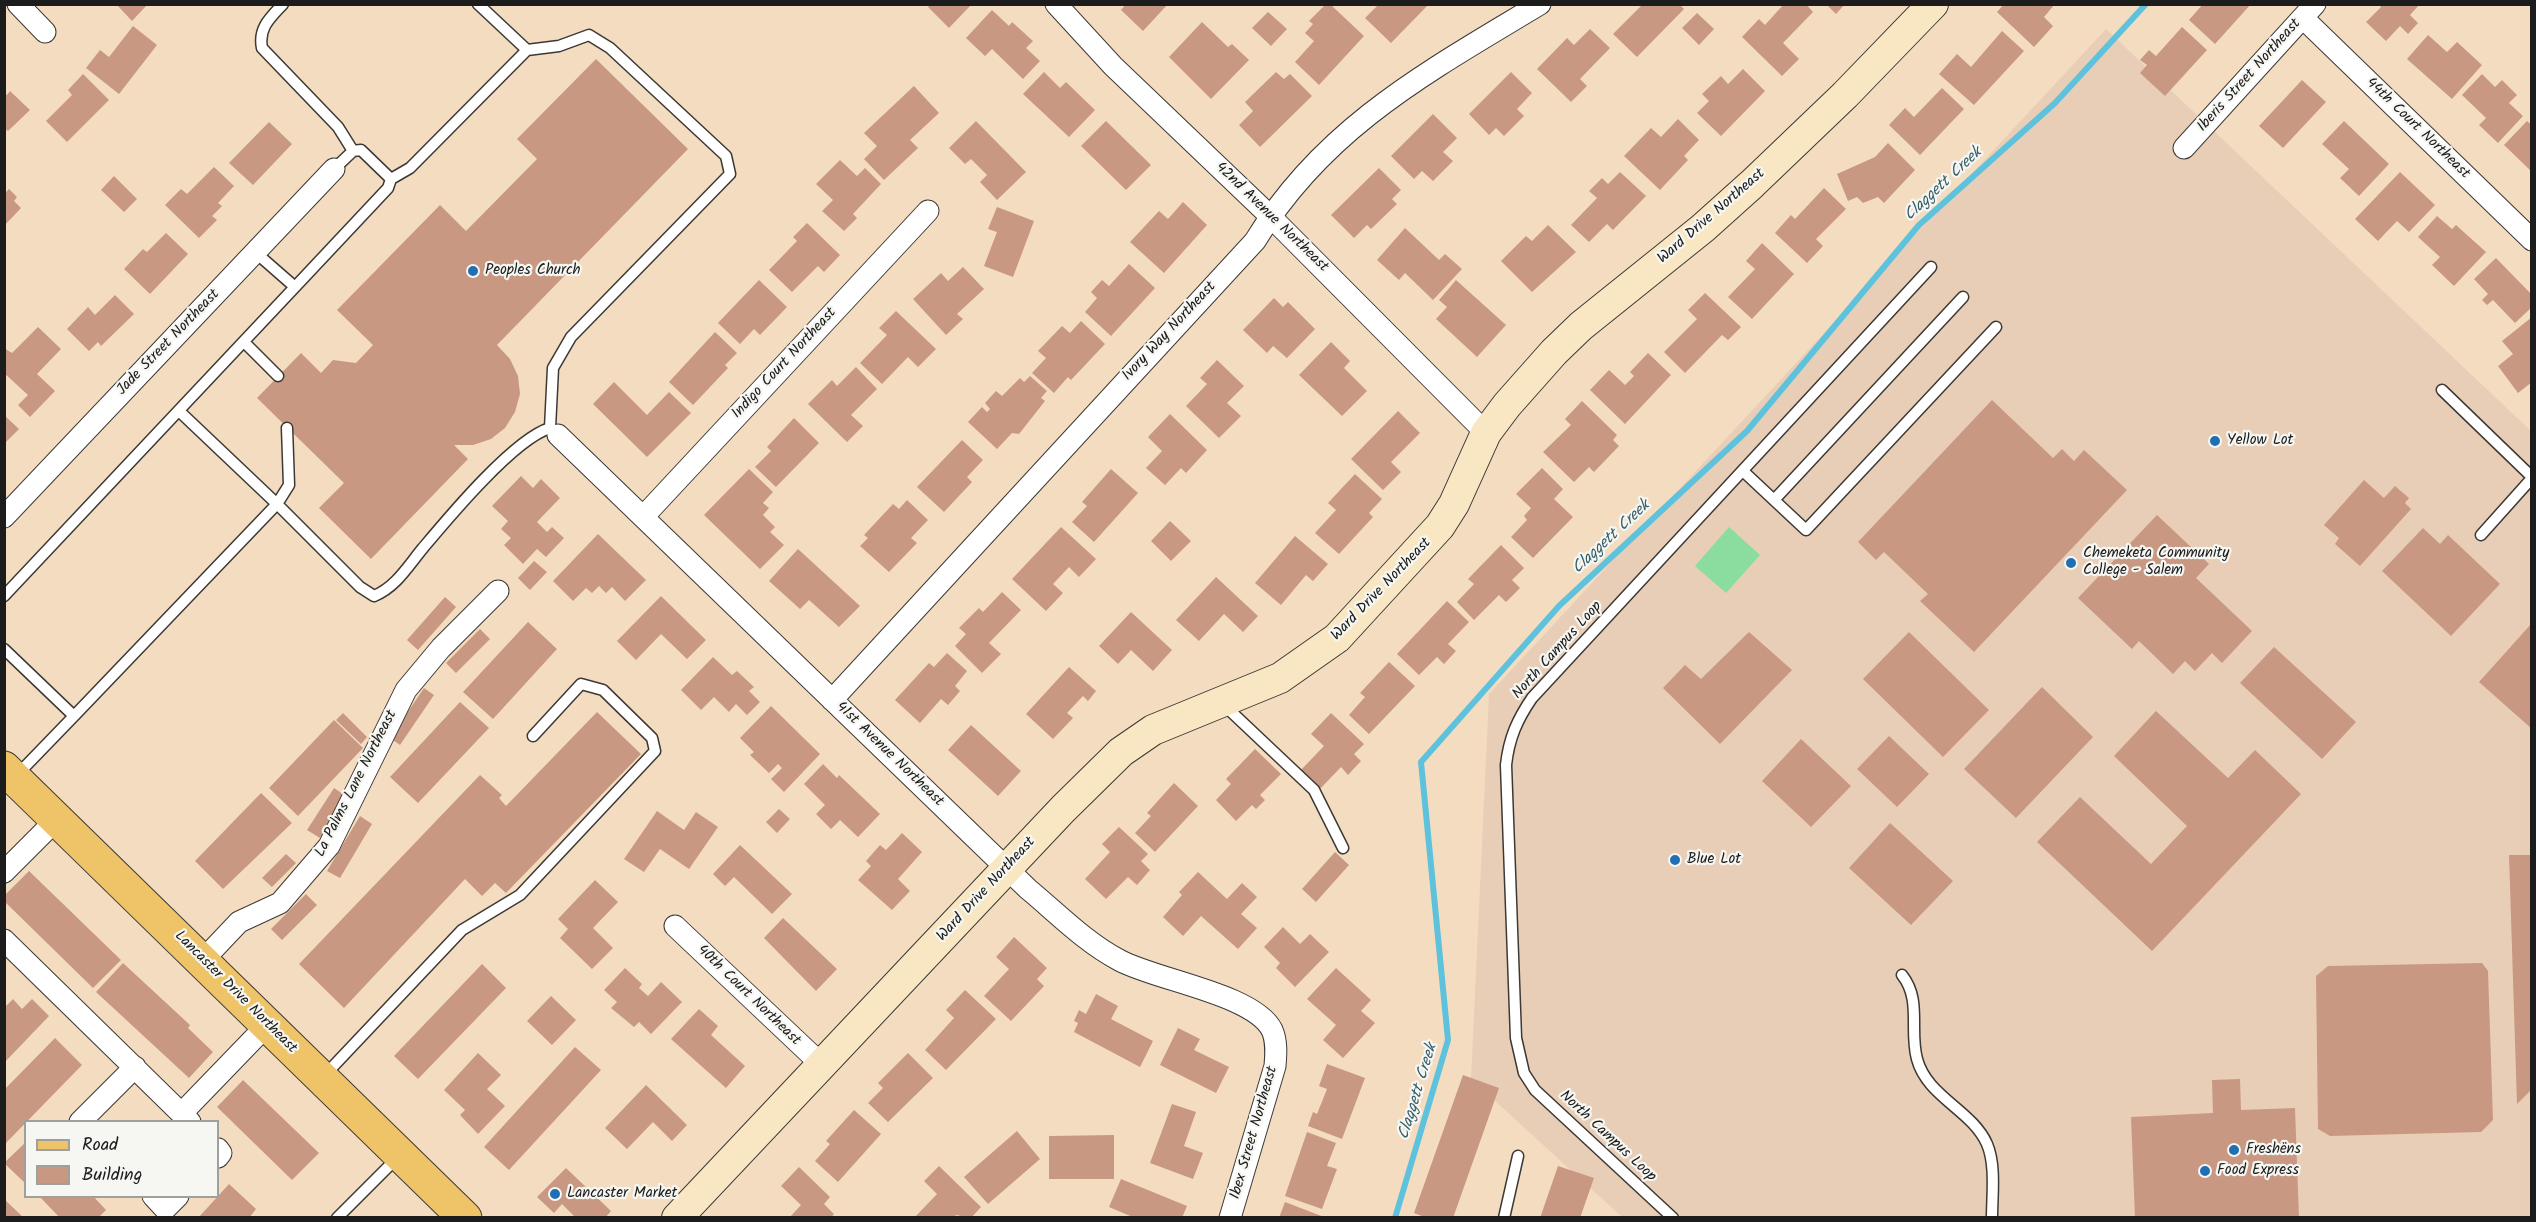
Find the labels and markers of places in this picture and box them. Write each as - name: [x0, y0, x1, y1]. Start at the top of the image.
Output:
- place label: Peoples Church: [485, 262, 581, 280]
- marker: Peoples Church: [466, 264, 480, 278]
- place label: Yellow Lot: [2227, 432, 2293, 450]
- marker: Yellow Lot: [2208, 434, 2222, 448]
- place label: Chemeketa Community College - Salem: [2083, 545, 2229, 580]
- marker: Chemeketa Community College - Salem: [2064, 556, 2078, 570]
- place label: Blue Lot: [1687, 851, 1741, 869]
- marker: Blue Lot: [1668, 853, 1682, 867]
- place label: Freshëns: [2246, 1141, 2301, 1159]
- marker: Freshëns: [2227, 1143, 2241, 1157]
- place label: Food Express: [2217, 1162, 2299, 1180]
- marker: Food Express: [2198, 1164, 2212, 1178]
- place label: Lancaster Market: [567, 1185, 677, 1203]
- marker: Lancaster Market: [548, 1187, 562, 1201]

